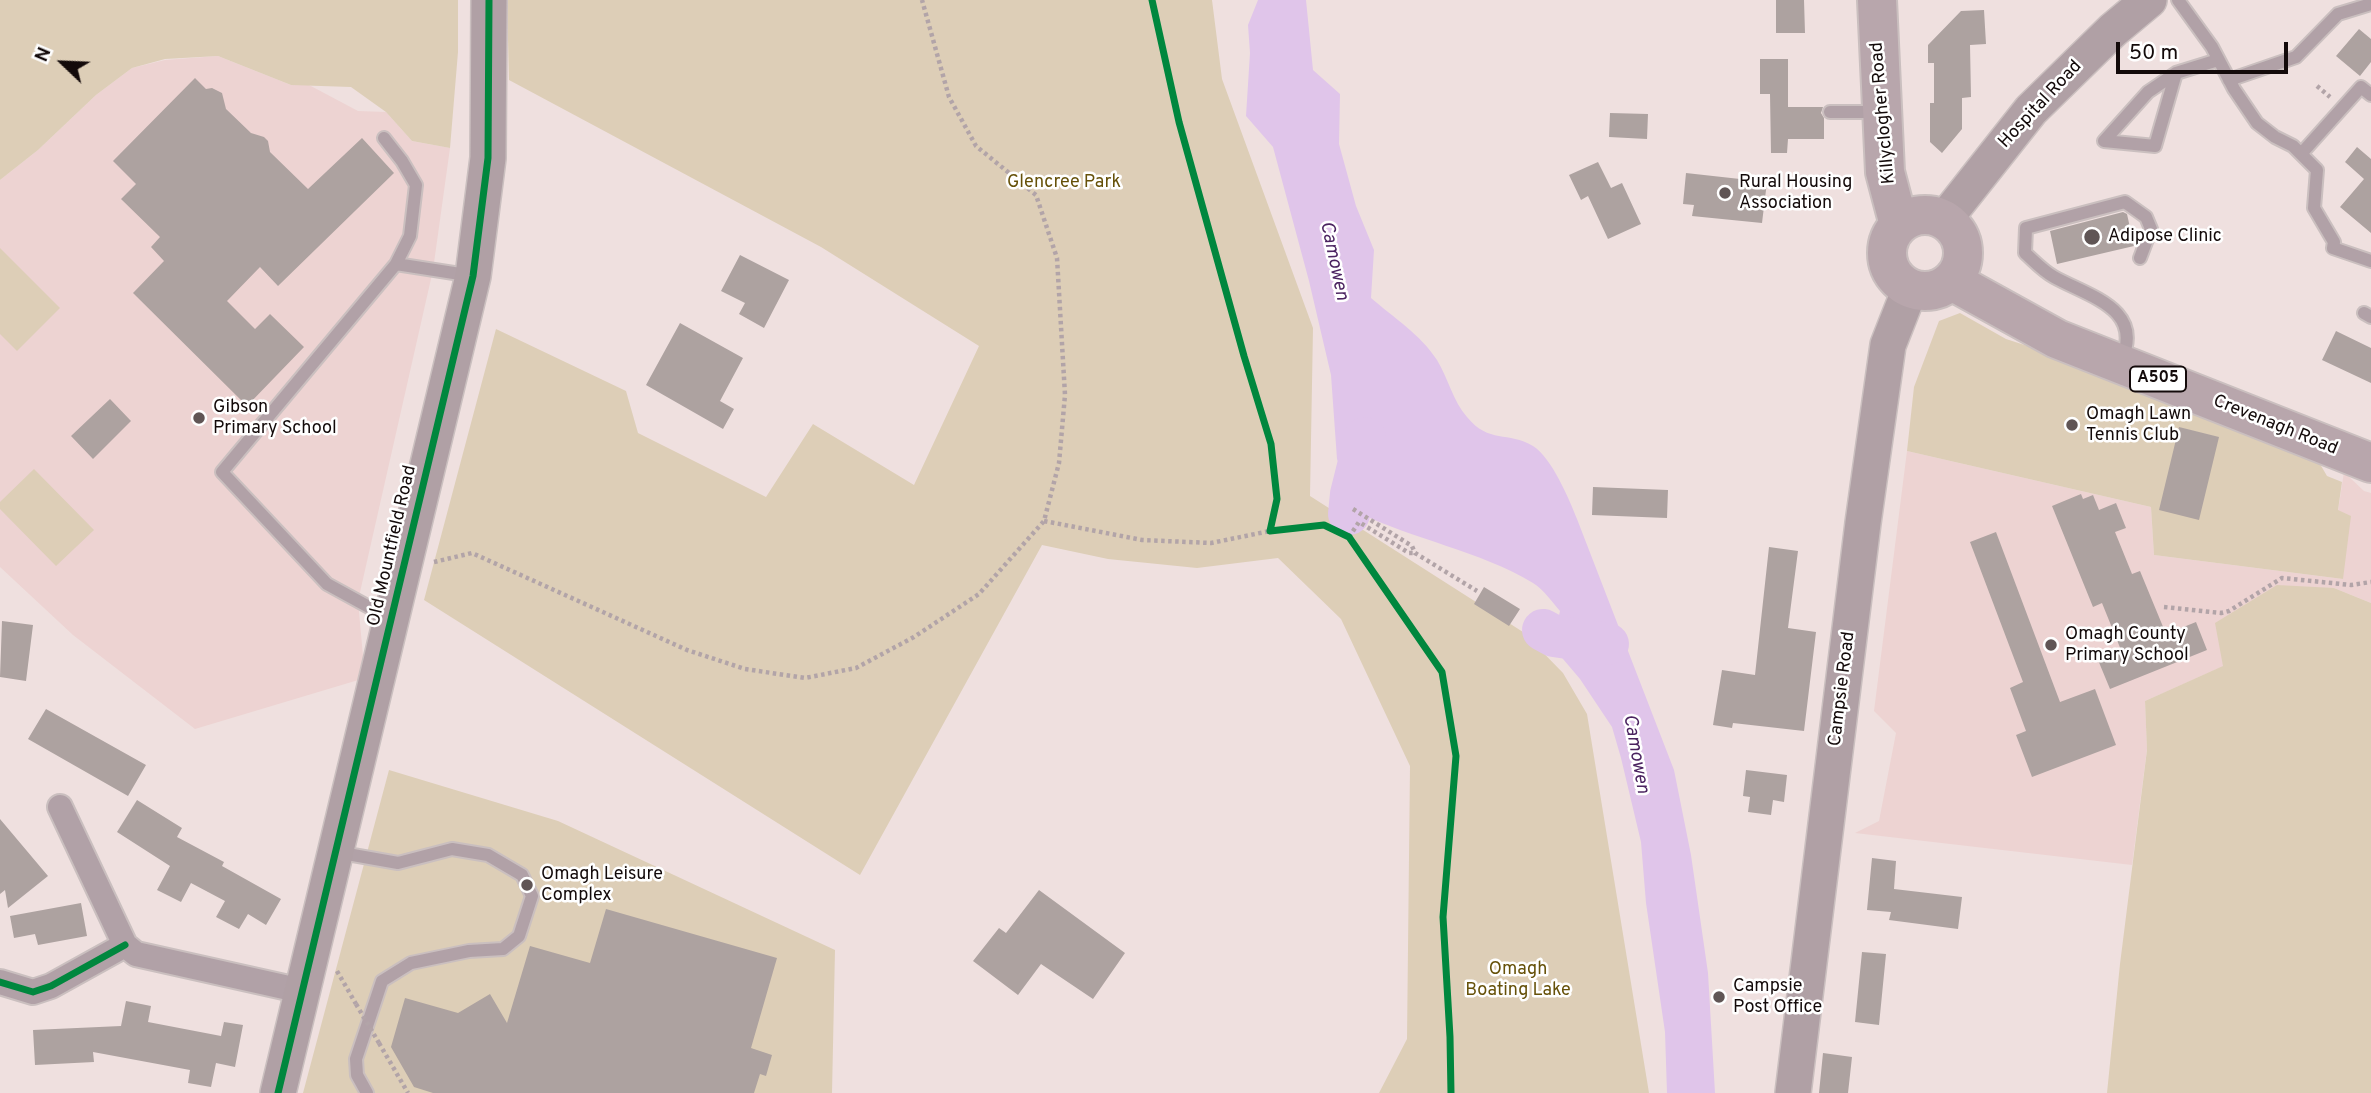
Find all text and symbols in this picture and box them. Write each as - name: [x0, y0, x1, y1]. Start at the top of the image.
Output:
- north arrow: [28, 28, 98, 98]
- scale bar: [2119, 28, 2290, 72]
- text: 50 m: [2129, 40, 2178, 67]
- street label: Killyclogher Road: [1867, 41, 1901, 185]
- text: N: [30, 44, 57, 66]
- street label: Hospital Road: [1995, 57, 2087, 153]
- park label: Glencree Park: [1007, 172, 1121, 194]
- place label: Rural Housing Association: [1739, 172, 1852, 214]
- marker: Rural Housing Association: [1717, 185, 1733, 201]
- water label: Camowen: [1314, 219, 1352, 303]
- place label: Adipose Clinic: [2108, 226, 2222, 248]
- marker: Adipose Clinic: [2082, 227, 2102, 247]
- road number: A505: [2130, 366, 2186, 392]
- street label: Crevenagh Road: [2209, 391, 2341, 461]
- place label: Gibson Primary School: [213, 397, 337, 440]
- place label: Omagh Lawn Tennis Club: [2086, 404, 2191, 446]
- marker: Gibson Primary School: [191, 410, 207, 426]
- marker: Omagh Lawn Tennis Club: [2064, 417, 2080, 433]
- street label: Old Mountfield Road: [364, 463, 422, 629]
- place label: Omagh County Primary School: [2065, 624, 2189, 666]
- street label: Campsie Road: [1825, 630, 1861, 748]
- marker: Omagh County Primary School: [2043, 637, 2059, 653]
- water label: Camowen: [1617, 713, 1653, 795]
- place label: Omagh Leisure Complex: [541, 864, 663, 906]
- marker: Omagh Leisure Complex: [519, 877, 535, 893]
- park label: Omagh Boating Lake: [1465, 959, 1571, 1002]
- place label: Campsie Post Office: [1733, 976, 1822, 1018]
- marker: Campsie Post Office: [1711, 989, 1727, 1005]

